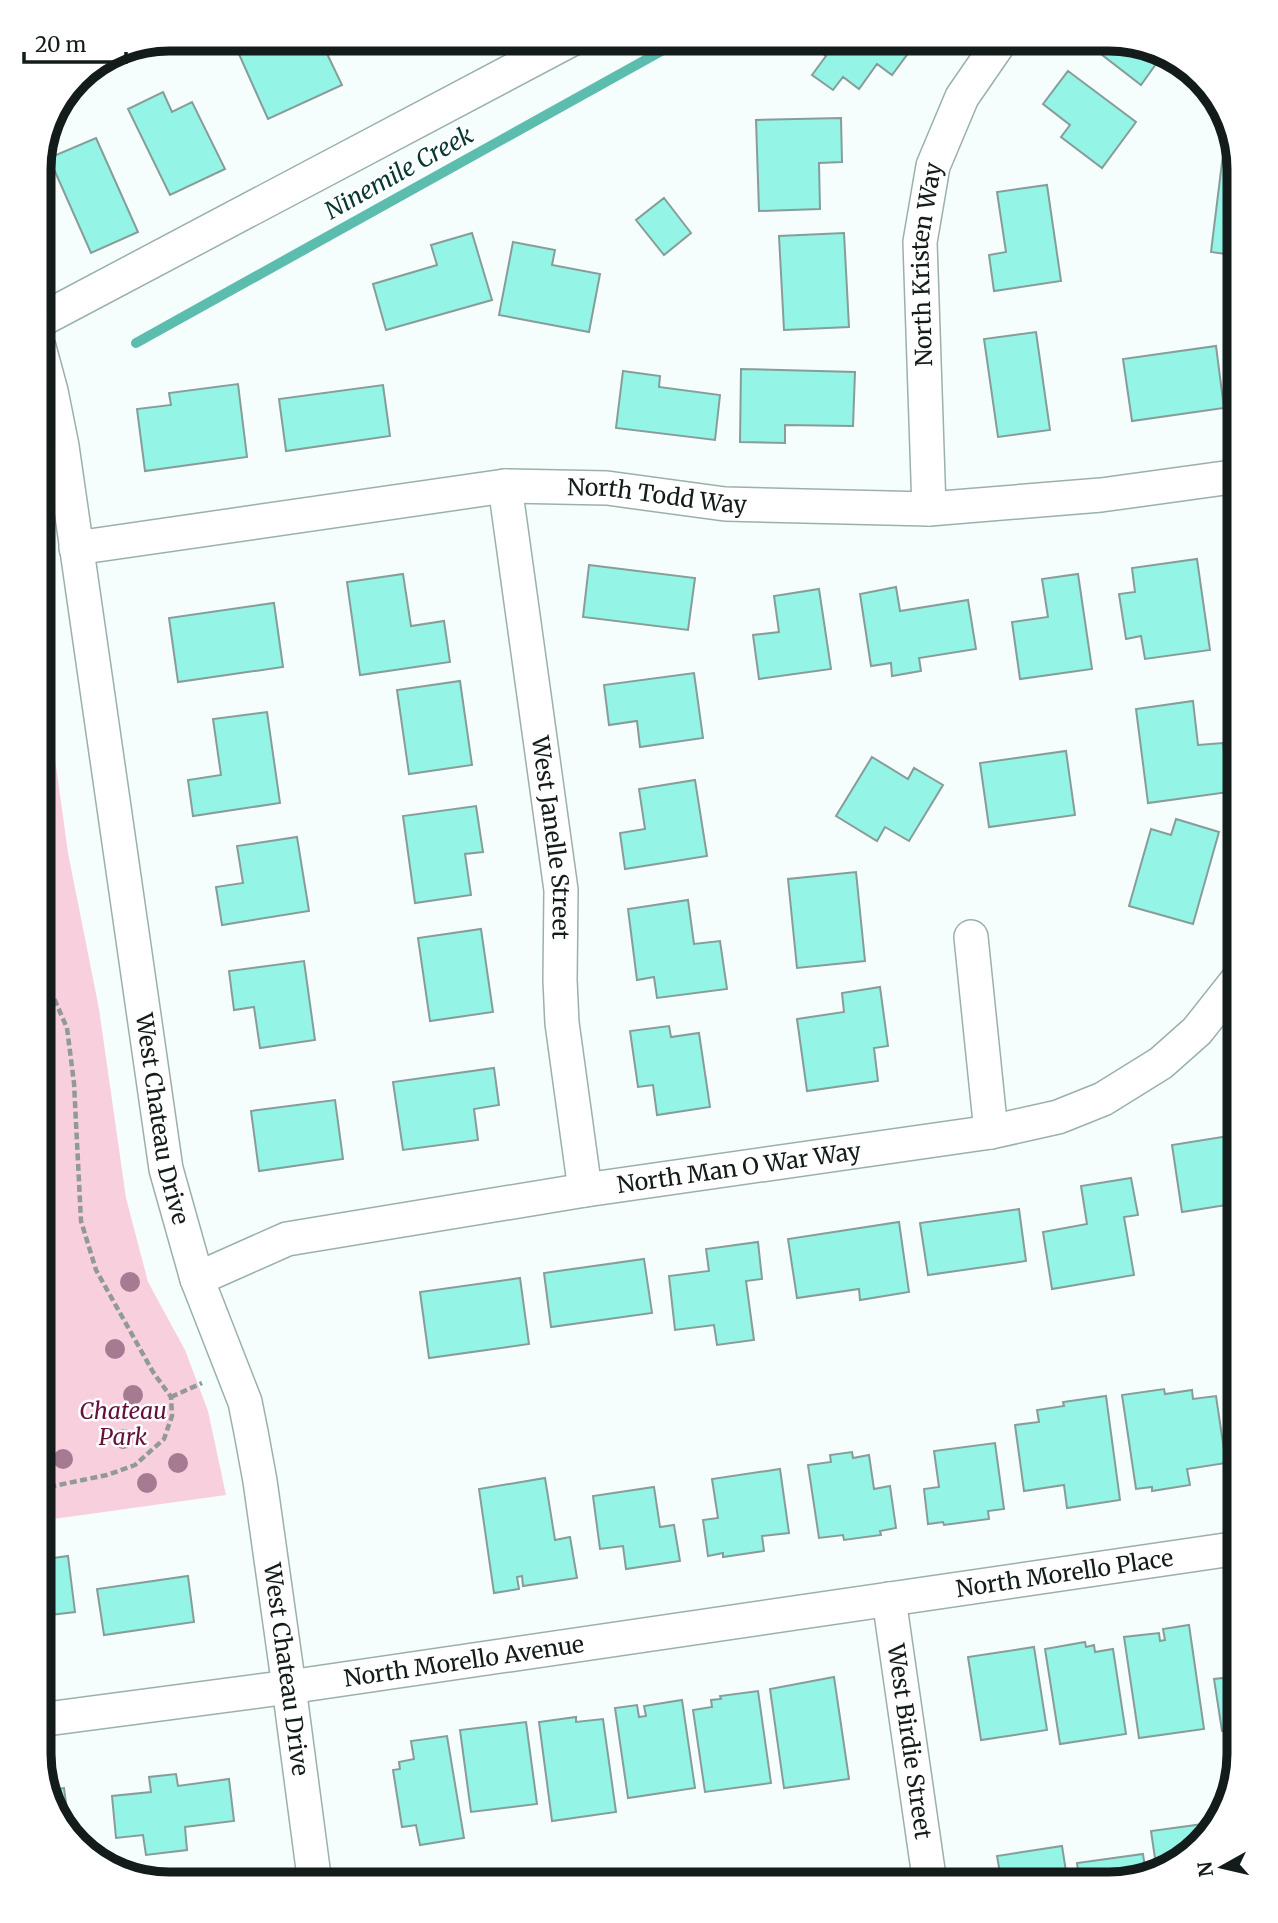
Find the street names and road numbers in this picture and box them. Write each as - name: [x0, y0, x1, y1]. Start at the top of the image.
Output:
- street label: North Kristen Way: [905, 160, 947, 367]
- street label: North Todd Way: [567, 472, 748, 519]
- street label: West Janelle Street: [526, 733, 576, 940]
- street label: West Chateau Drive: [130, 1010, 196, 1228]
- street label: North Man O War Way: [615, 1136, 863, 1199]
- street label: North Morello Place: [954, 1543, 1175, 1603]
- street label: West Chateau Drive: [258, 1560, 316, 1777]
- street label: North Morello Avenue: [342, 1629, 586, 1693]
- street label: West Birdie Street: [881, 1641, 938, 1841]

